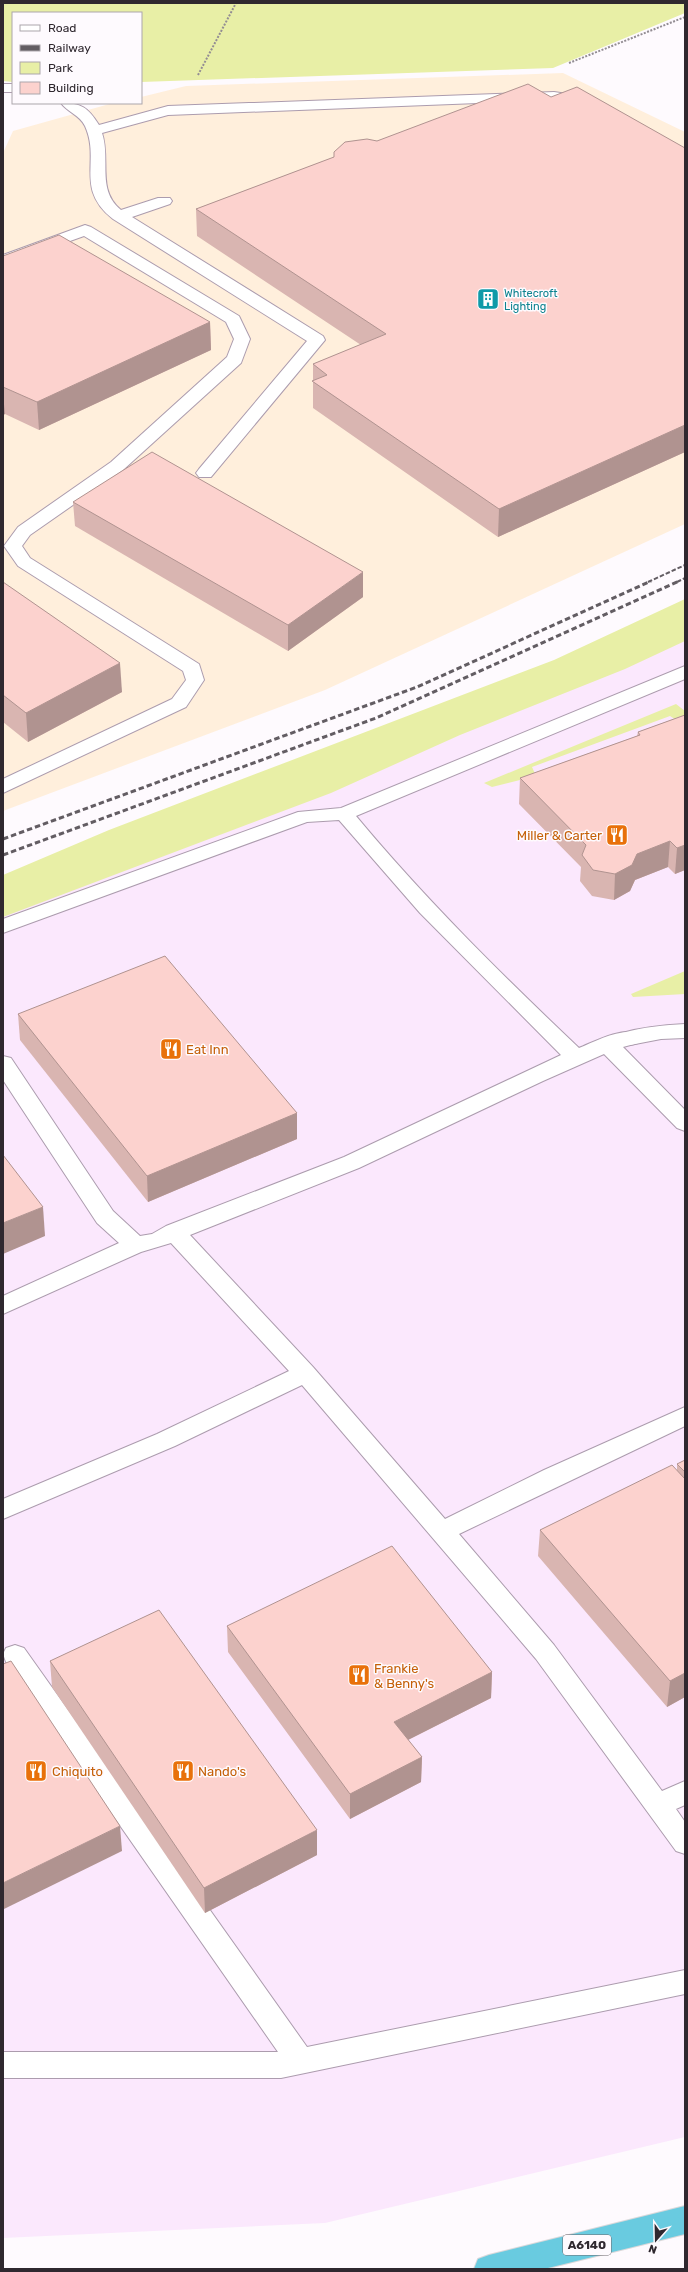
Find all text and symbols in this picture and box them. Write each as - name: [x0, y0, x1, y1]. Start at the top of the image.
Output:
- legend: [12, 12, 142, 104]
- text: Road: [48, 21, 76, 35]
- text: Railway: [48, 41, 91, 55]
- text: Park: [48, 61, 74, 75]
- text: Building: [48, 81, 94, 95]
- building icon: Whitecroft Lighting: [475, 286, 501, 312]
- place label: Whitecroft Lighting: [504, 287, 558, 313]
- restaurant icon: Miller & Carter: [604, 822, 630, 848]
- place label: Miller & Carter: [517, 828, 602, 843]
- restaurant icon: Eat Inn: [158, 1036, 184, 1062]
- place label: Eat Inn: [186, 1042, 229, 1057]
- place label: Frankie & Benny's: [374, 1661, 434, 1691]
- restaurant icon: Frankie & Benny's: [346, 1662, 372, 1688]
- restaurant icon: Chiquito: [23, 1758, 49, 1784]
- restaurant icon: Nando's: [170, 1758, 196, 1784]
- place label: Chiquito: [52, 1764, 103, 1779]
- place label: Nando's: [198, 1764, 246, 1779]
- north arrow: [636, 2220, 676, 2260]
- road number: A6140: [563, 2235, 611, 2255]
- text: N: [647, 2241, 659, 2256]

